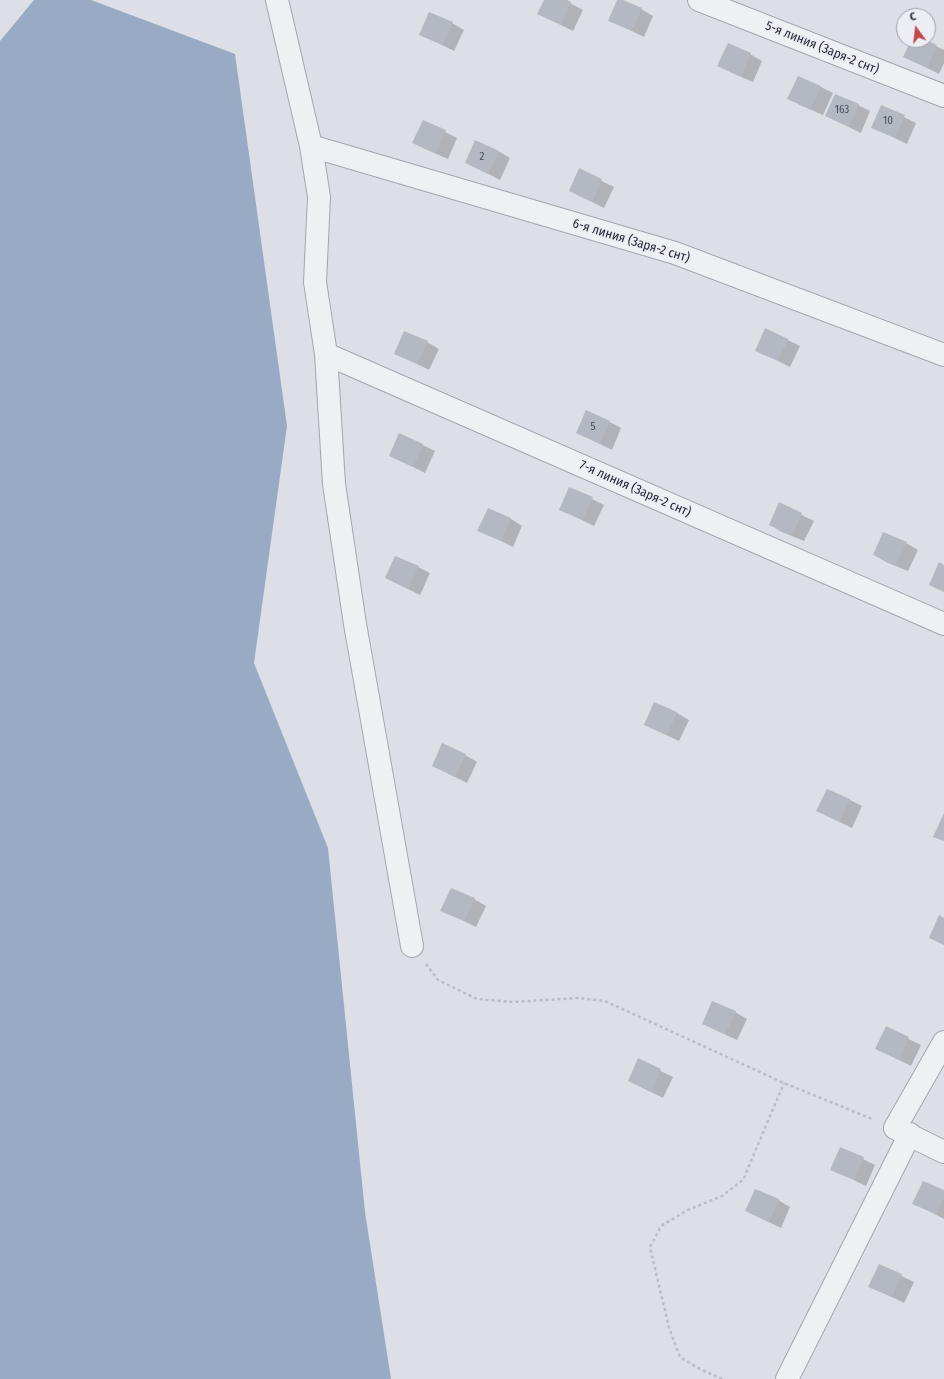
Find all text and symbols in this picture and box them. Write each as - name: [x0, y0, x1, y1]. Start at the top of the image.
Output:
- north arrow: [896, 8, 936, 48]
- text: С: [909, 10, 917, 24]
- street label: 5-я линия (Заря-2 снт): [763, 18, 881, 78]
- house number: 163: [835, 103, 849, 117]
- house number: 10: [883, 114, 893, 128]
- house number: 2: [480, 150, 484, 164]
- street label: 6-я линия (Заря-2 снт): [571, 216, 691, 266]
- house number: 5: [590, 420, 596, 434]
- street label: 7-я линия (Заря-2 снт): [577, 457, 693, 521]

